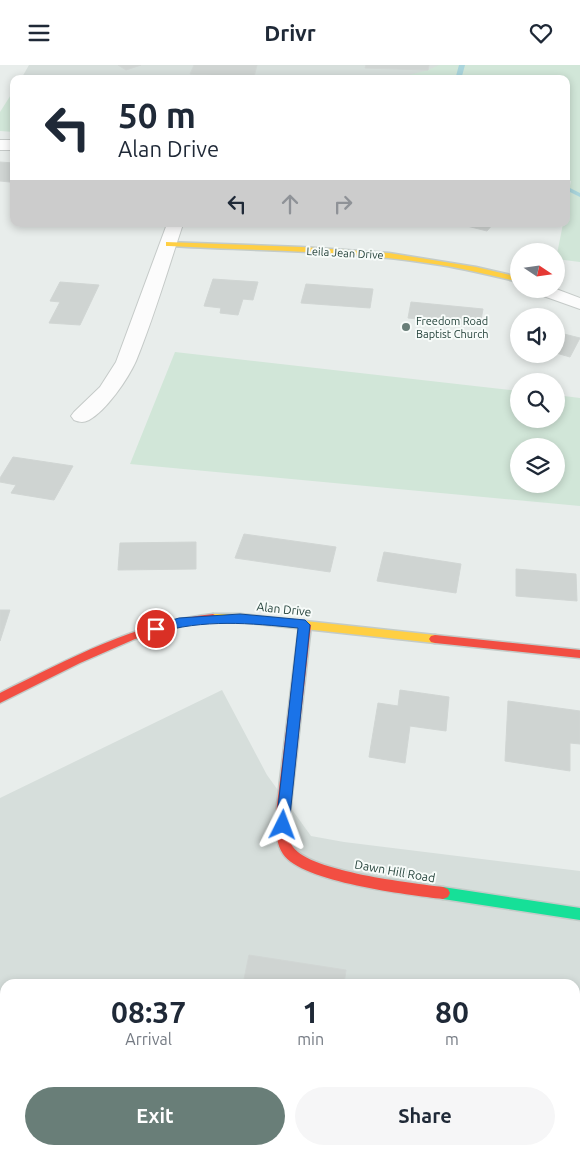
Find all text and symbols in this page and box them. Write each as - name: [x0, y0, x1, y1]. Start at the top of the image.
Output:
- icon: menu: [25, 19, 53, 47]
- icon: heart: [527, 19, 555, 47]
- text: Drivr: [264, 20, 316, 45]
- icon: left: [35, 95, 100, 160]
- text: 50 m: [118, 95, 196, 135]
- text: Alan Drive: [118, 136, 219, 161]
- icon: left: [223, 190, 251, 218]
- icon: ahead: [276, 190, 304, 218]
- icon: right: [329, 190, 357, 218]
- north arrow: [510, 243, 565, 297]
- map controls: [510, 243, 565, 493]
- street label: Leila Jean Drive: [306, 245, 384, 261]
- button: sound: [510, 308, 565, 363]
- place label: Freedom Road Baptist Church: [416, 315, 489, 340]
- marker: Freedom Road Baptist Church: [400, 321, 412, 333]
- button: search: [510, 373, 565, 428]
- button: layers: [510, 438, 565, 493]
- street label: Alan Drive: [256, 600, 312, 618]
- pin: [135, 608, 177, 650]
- icon: arrive: [142, 615, 170, 643]
- position arrow: [256, 798, 308, 850]
- street label: Dawn Hill Road: [354, 858, 436, 884]
- text: 08:37: [111, 995, 186, 1029]
- text: 1: [302, 995, 319, 1029]
- text: 80: [435, 995, 469, 1029]
- text: Arrival: [125, 1030, 172, 1048]
- text: min: [297, 1030, 324, 1048]
- text: m: [445, 1030, 459, 1048]
- button: Exit: [25, 1087, 285, 1145]
- button: Share: [295, 1087, 555, 1145]

